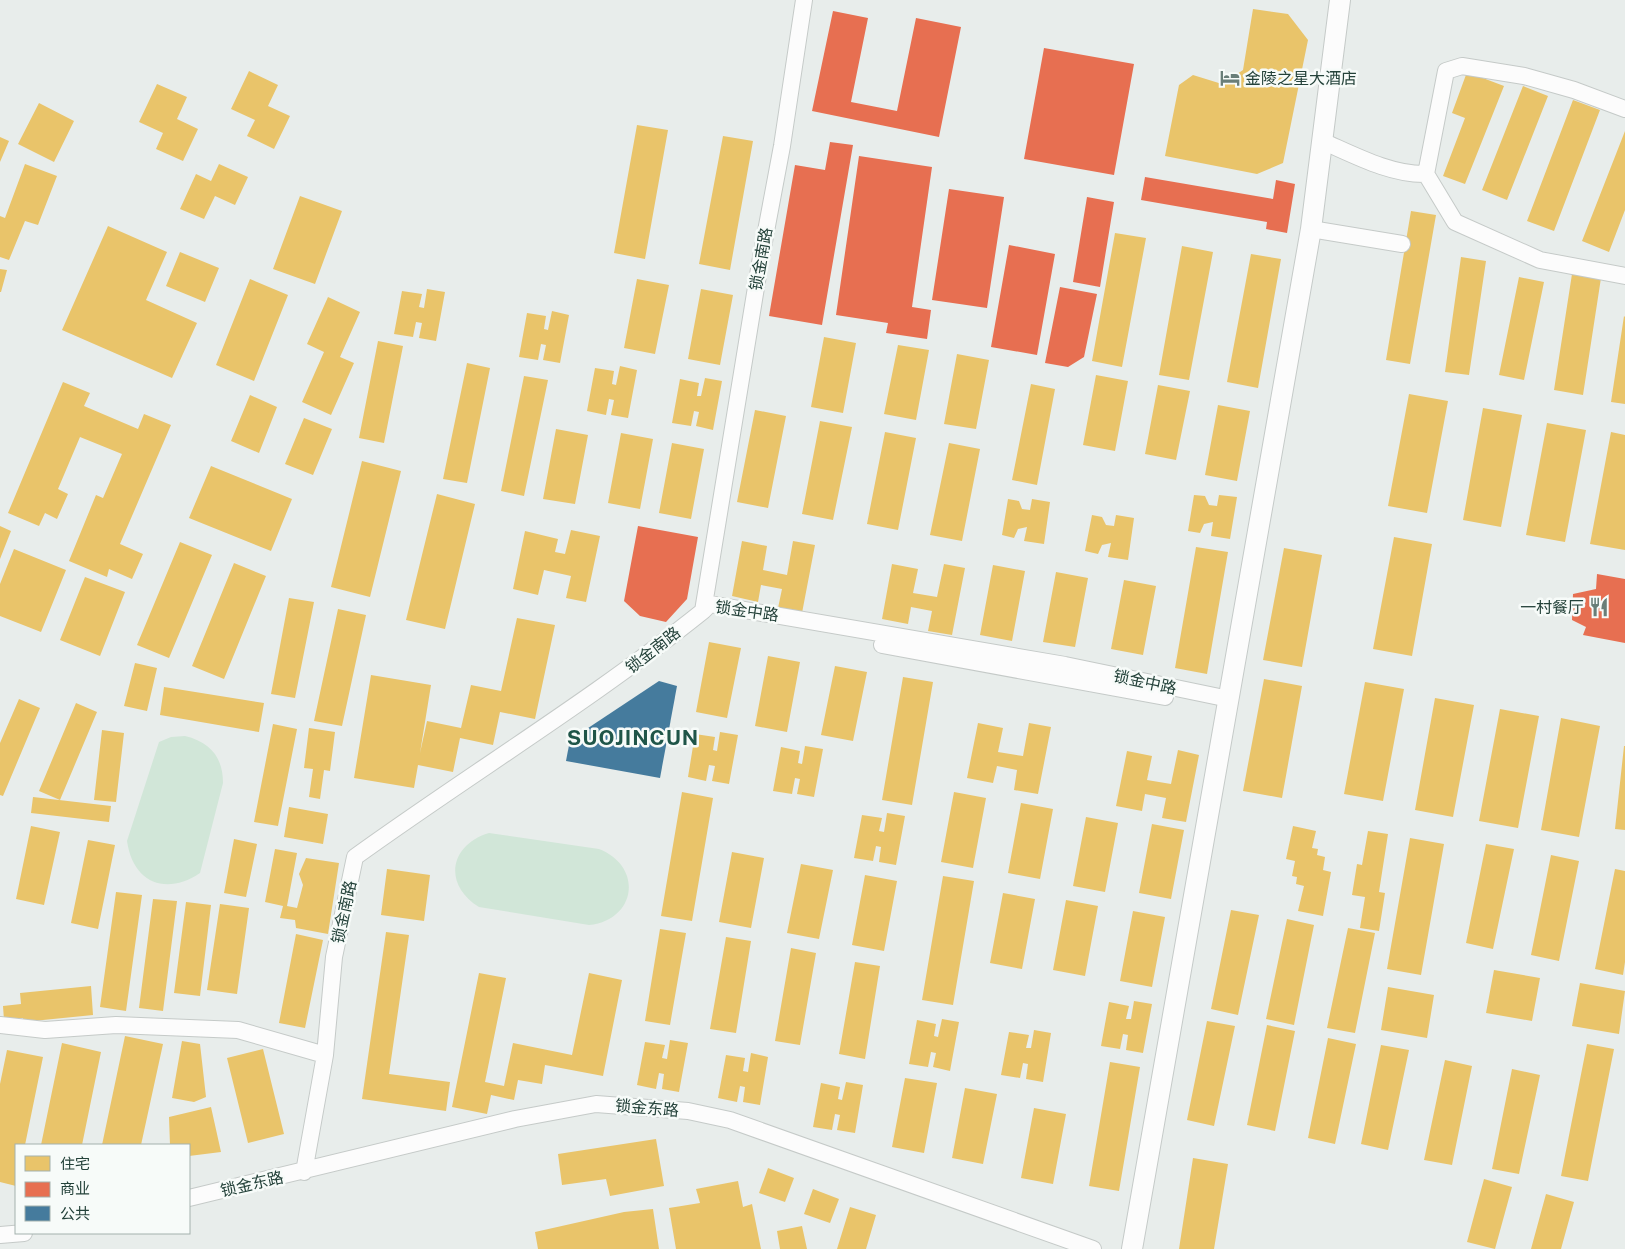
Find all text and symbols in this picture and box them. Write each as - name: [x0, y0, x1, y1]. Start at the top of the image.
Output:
- hotel icon: 金陵之星大酒店: [1219, 67, 1241, 89]
- place label: 金陵之星大酒店: [1245, 69, 1357, 88]
- street label: 锁金南路: [746, 226, 776, 292]
- restaurant icon: 一村餐厅: [1588, 596, 1610, 618]
- street label: 锁金中路: [714, 597, 780, 625]
- place label: 一村餐厅: [1520, 598, 1584, 617]
- street label: 锁金南路: [622, 623, 684, 677]
- street label: 锁金中路: [1112, 666, 1178, 698]
- district label: SUOJINCUN: [567, 725, 699, 750]
- street label: 锁金南路: [328, 879, 360, 945]
- street label: 锁金东路: [614, 1096, 680, 1120]
- legend: [15, 1144, 190, 1234]
- text: 住宅: [60, 1155, 90, 1172]
- street label: 锁金东路: [219, 1168, 285, 1200]
- text: 商业: [60, 1180, 90, 1197]
- text: 公共: [60, 1205, 90, 1222]

